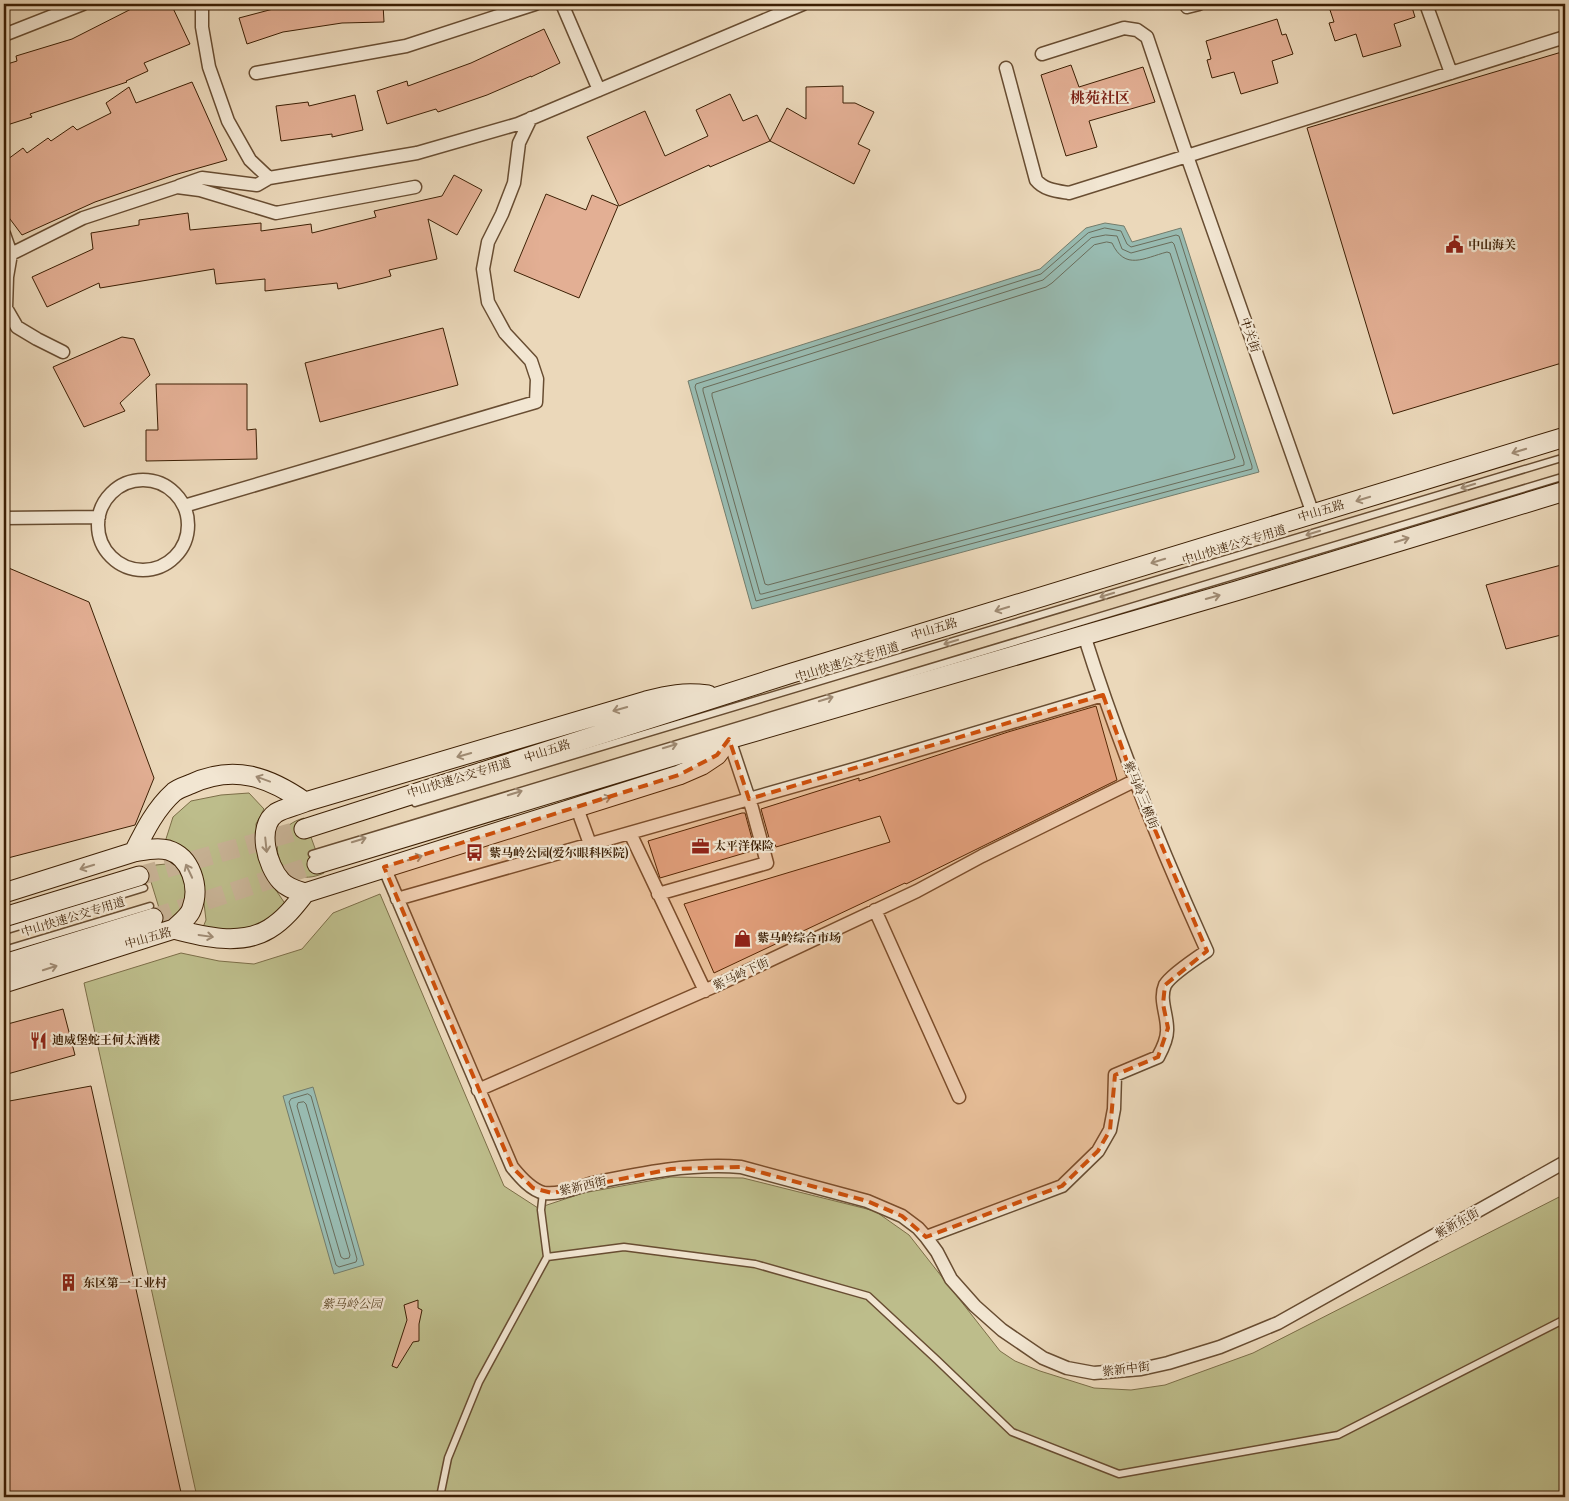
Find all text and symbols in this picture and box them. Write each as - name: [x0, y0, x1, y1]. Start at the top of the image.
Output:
- district label: 桃苑社区: [1070, 88, 1130, 107]
- public building icon: 中山海关: [1444, 235, 1464, 255]
- place label: 中山海关: [1468, 237, 1516, 252]
- street label: 中关街: [1238, 315, 1264, 355]
- one-way arrow: [1511, 447, 1527, 457]
- one-way arrow: [1461, 481, 1477, 491]
- one-way arrow: [1356, 494, 1372, 504]
- street label: 中山五路: [1296, 496, 1346, 525]
- street label: 中山快速公交专用道: [1180, 522, 1288, 567]
- one-way arrow: [1305, 528, 1321, 538]
- one-way arrow: [1393, 535, 1409, 545]
- one-way arrow: [1150, 557, 1166, 567]
- one-way arrow: [1099, 590, 1115, 600]
- one-way arrow: [1204, 592, 1220, 602]
- one-way arrow: [994, 604, 1010, 614]
- street label: 中山五路: [909, 614, 959, 643]
- one-way arrow: [944, 637, 960, 647]
- street label: 中山快速公交专用道: [793, 639, 901, 684]
- one-way arrow: [818, 694, 834, 704]
- one-way arrow: [612, 705, 628, 715]
- street label: 中山五路: [522, 736, 572, 765]
- one-way arrow: [662, 741, 678, 751]
- one-way arrow: [456, 751, 472, 761]
- street label: 中山快速公交专用道: [405, 755, 513, 800]
- street label: 紫马岭三横街: [1121, 759, 1162, 832]
- one-way arrow: [256, 774, 271, 783]
- one-way arrow: [506, 787, 522, 797]
- one-way arrow: [596, 794, 612, 804]
- one-way arrow: [351, 834, 367, 844]
- one-way arrow: [262, 836, 271, 852]
- office icon: 太平洋保险: [690, 836, 710, 856]
- place label: 太平洋保险: [714, 838, 774, 853]
- bus stop icon: 紫马岭公园(爱尔眼科医院): [465, 843, 485, 863]
- place label: 紫马岭公园(爱尔眼科医院): [489, 845, 629, 860]
- one-way arrow: [407, 852, 423, 862]
- one-way arrow: [80, 862, 96, 872]
- one-way arrow: [184, 863, 194, 878]
- street label: 中山快速公交专用道: [19, 894, 127, 939]
- street label: 中山五路: [123, 924, 173, 951]
- shop icon: 紫马岭综合市场: [733, 928, 753, 948]
- place label: 紫马岭综合市场: [757, 930, 841, 945]
- one-way arrow: [197, 931, 213, 941]
- street label: 紫马岭下街: [710, 954, 772, 993]
- one-way arrow: [42, 963, 58, 972]
- restaurant icon: 迪威堡蛇王何太酒楼: [28, 1030, 48, 1050]
- place label: 迪威堡蛇王何太酒楼: [52, 1032, 160, 1047]
- street label: 紫新西街: [558, 1173, 609, 1198]
- street label: 紫新东街: [1432, 1204, 1482, 1241]
- building icon: 东区第一工业村: [59, 1273, 79, 1293]
- place label: 东区第一工业村: [83, 1275, 167, 1290]
- park label: 紫马岭公园: [322, 1296, 384, 1311]
- street label: 紫新中街: [1101, 1358, 1152, 1379]

